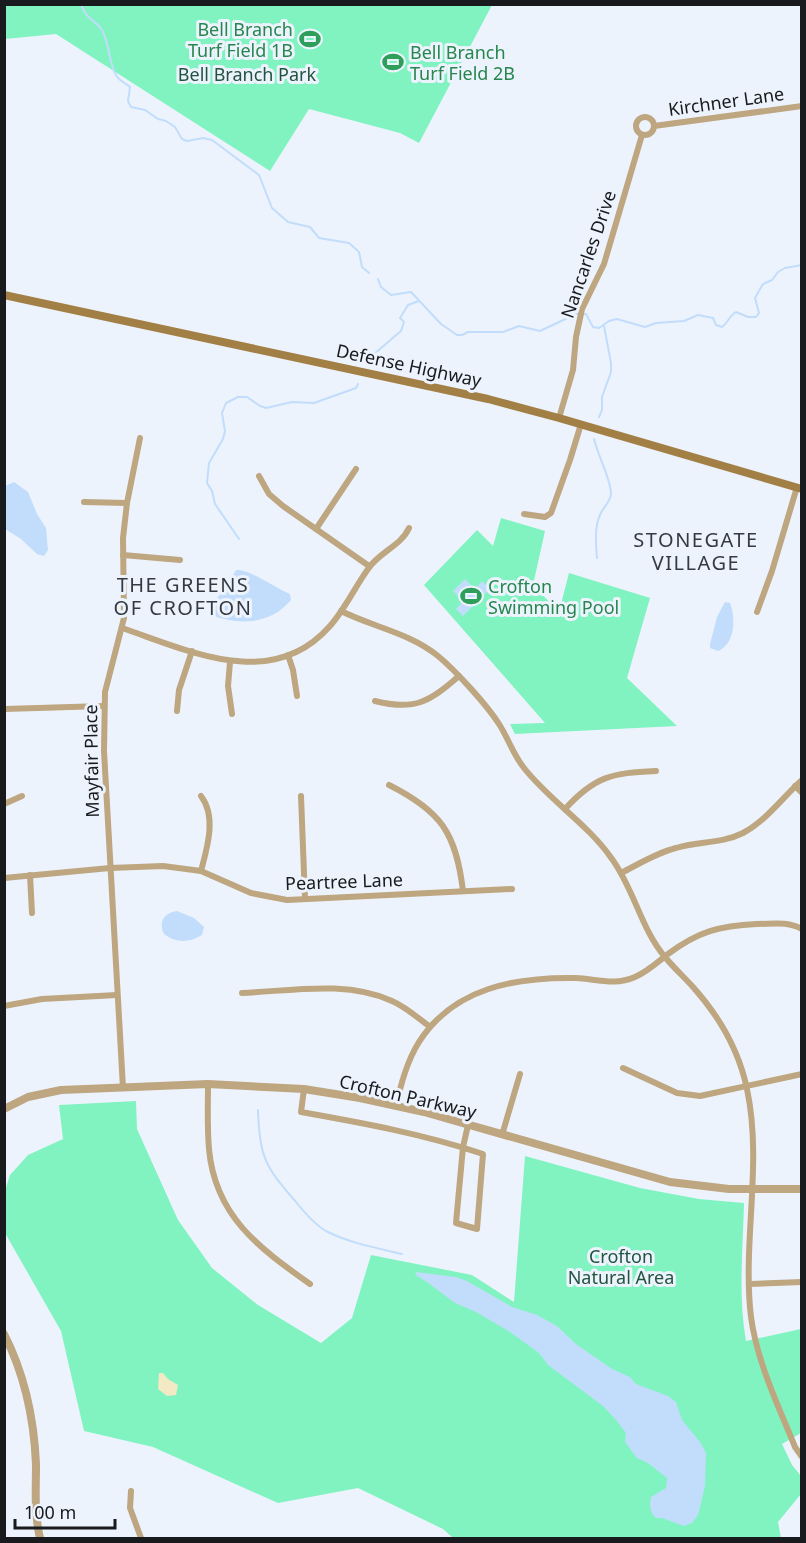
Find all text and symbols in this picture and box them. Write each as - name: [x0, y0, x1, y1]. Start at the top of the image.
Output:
- place label: Bell Branch Turf Field 1B: [188, 17, 293, 62]
- sports icon: Bell Branch Turf Field 1B: [298, 27, 322, 51]
- place label: Bell Branch Turf Field 2B: [410, 40, 515, 85]
- sports icon: Bell Branch Turf Field 2B: [381, 50, 405, 74]
- park label: Bell Branch Park: [178, 62, 317, 86]
- street label: Kirchner Lane: [666, 81, 786, 121]
- street label: Nancarles Drive: [555, 187, 621, 321]
- street label: Defense Highway: [334, 338, 485, 392]
- district label: STONEGATE VILLAGE: [633, 526, 759, 576]
- district label: THE GREENS OF CROFTON: [114, 571, 252, 621]
- place label: Crofton Swimming Pool: [488, 574, 619, 619]
- sports icon: Crofton Swimming Pool: [459, 584, 483, 608]
- street label: Mayfair Place: [78, 704, 104, 818]
- street label: Peartree Lane: [285, 867, 403, 895]
- street label: Crofton Parkway: [337, 1069, 480, 1124]
- park label: Crofton Natural Area: [568, 1244, 674, 1289]
- scale bar: [15, 1492, 116, 1530]
- text: 100 m: [24, 1500, 76, 1524]

